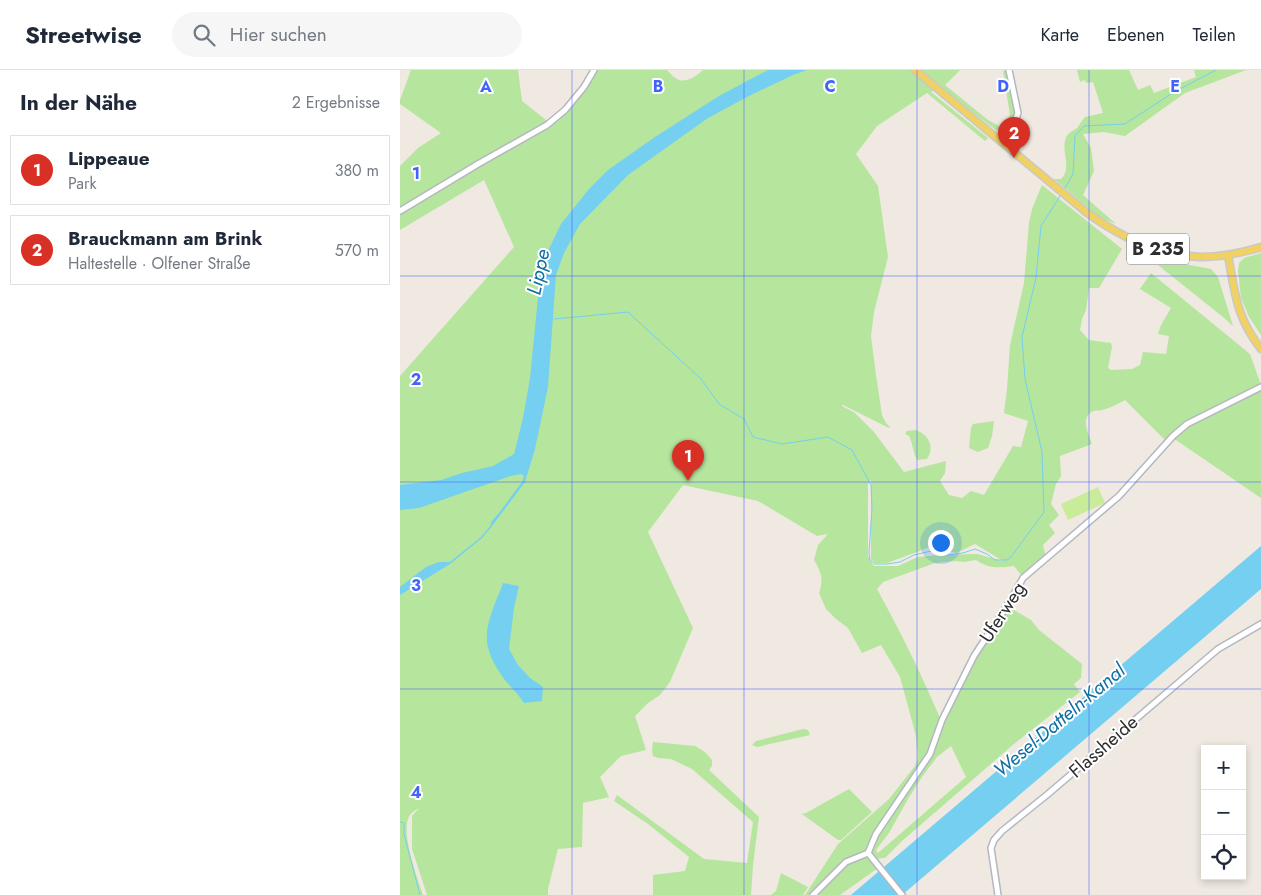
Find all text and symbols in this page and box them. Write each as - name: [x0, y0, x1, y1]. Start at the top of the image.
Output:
- search box: [172, 12, 522, 57]
- text: Streetwise: [25, 17, 142, 52]
- icon: search: [190, 21, 218, 49]
- text: Hier suchen: [230, 21, 327, 48]
- text: Karte: [1040, 22, 1079, 48]
- text: Ebenen: [1107, 22, 1165, 48]
- text: Teilen: [1193, 22, 1236, 48]
- text: A: [479, 75, 492, 98]
- text: B: [653, 75, 663, 98]
- text: C: [824, 75, 836, 98]
- text: D: [997, 75, 1009, 98]
- text: E: [1170, 75, 1180, 98]
- text: In der Nähe: [20, 88, 137, 118]
- text: 2 Ergebnisse: [292, 91, 380, 114]
- pin: 2: [998, 117, 1030, 158]
- text: Lippeaue: [68, 145, 150, 172]
- text: 1: [33, 159, 41, 182]
- text: 380 m: [335, 159, 379, 182]
- text: 1: [412, 162, 420, 185]
- text: Park: [68, 172, 97, 195]
- text: Brauckmann am Brink: [68, 225, 262, 252]
- road number: B 235: [1127, 233, 1189, 264]
- text: 2: [32, 239, 42, 262]
- text: 570 m: [335, 239, 379, 262]
- water label: Lippe: [520, 247, 557, 298]
- text: Haltestelle · Olfener Straße: [68, 252, 251, 275]
- text: 2: [411, 368, 421, 391]
- pin: 1: [672, 440, 704, 481]
- your location: [928, 530, 954, 556]
- text: 3: [411, 574, 421, 597]
- street label: Uferweg: [973, 577, 1032, 648]
- water label: Wesel-Datteln-Kanal: [987, 656, 1133, 784]
- street label: Flassheide: [1063, 709, 1144, 784]
- map controls: [1201, 745, 1246, 880]
- button: +: [1201, 745, 1246, 790]
- text: 4: [410, 781, 422, 804]
- button: −: [1201, 790, 1246, 835]
- button: locate: [1201, 835, 1246, 880]

